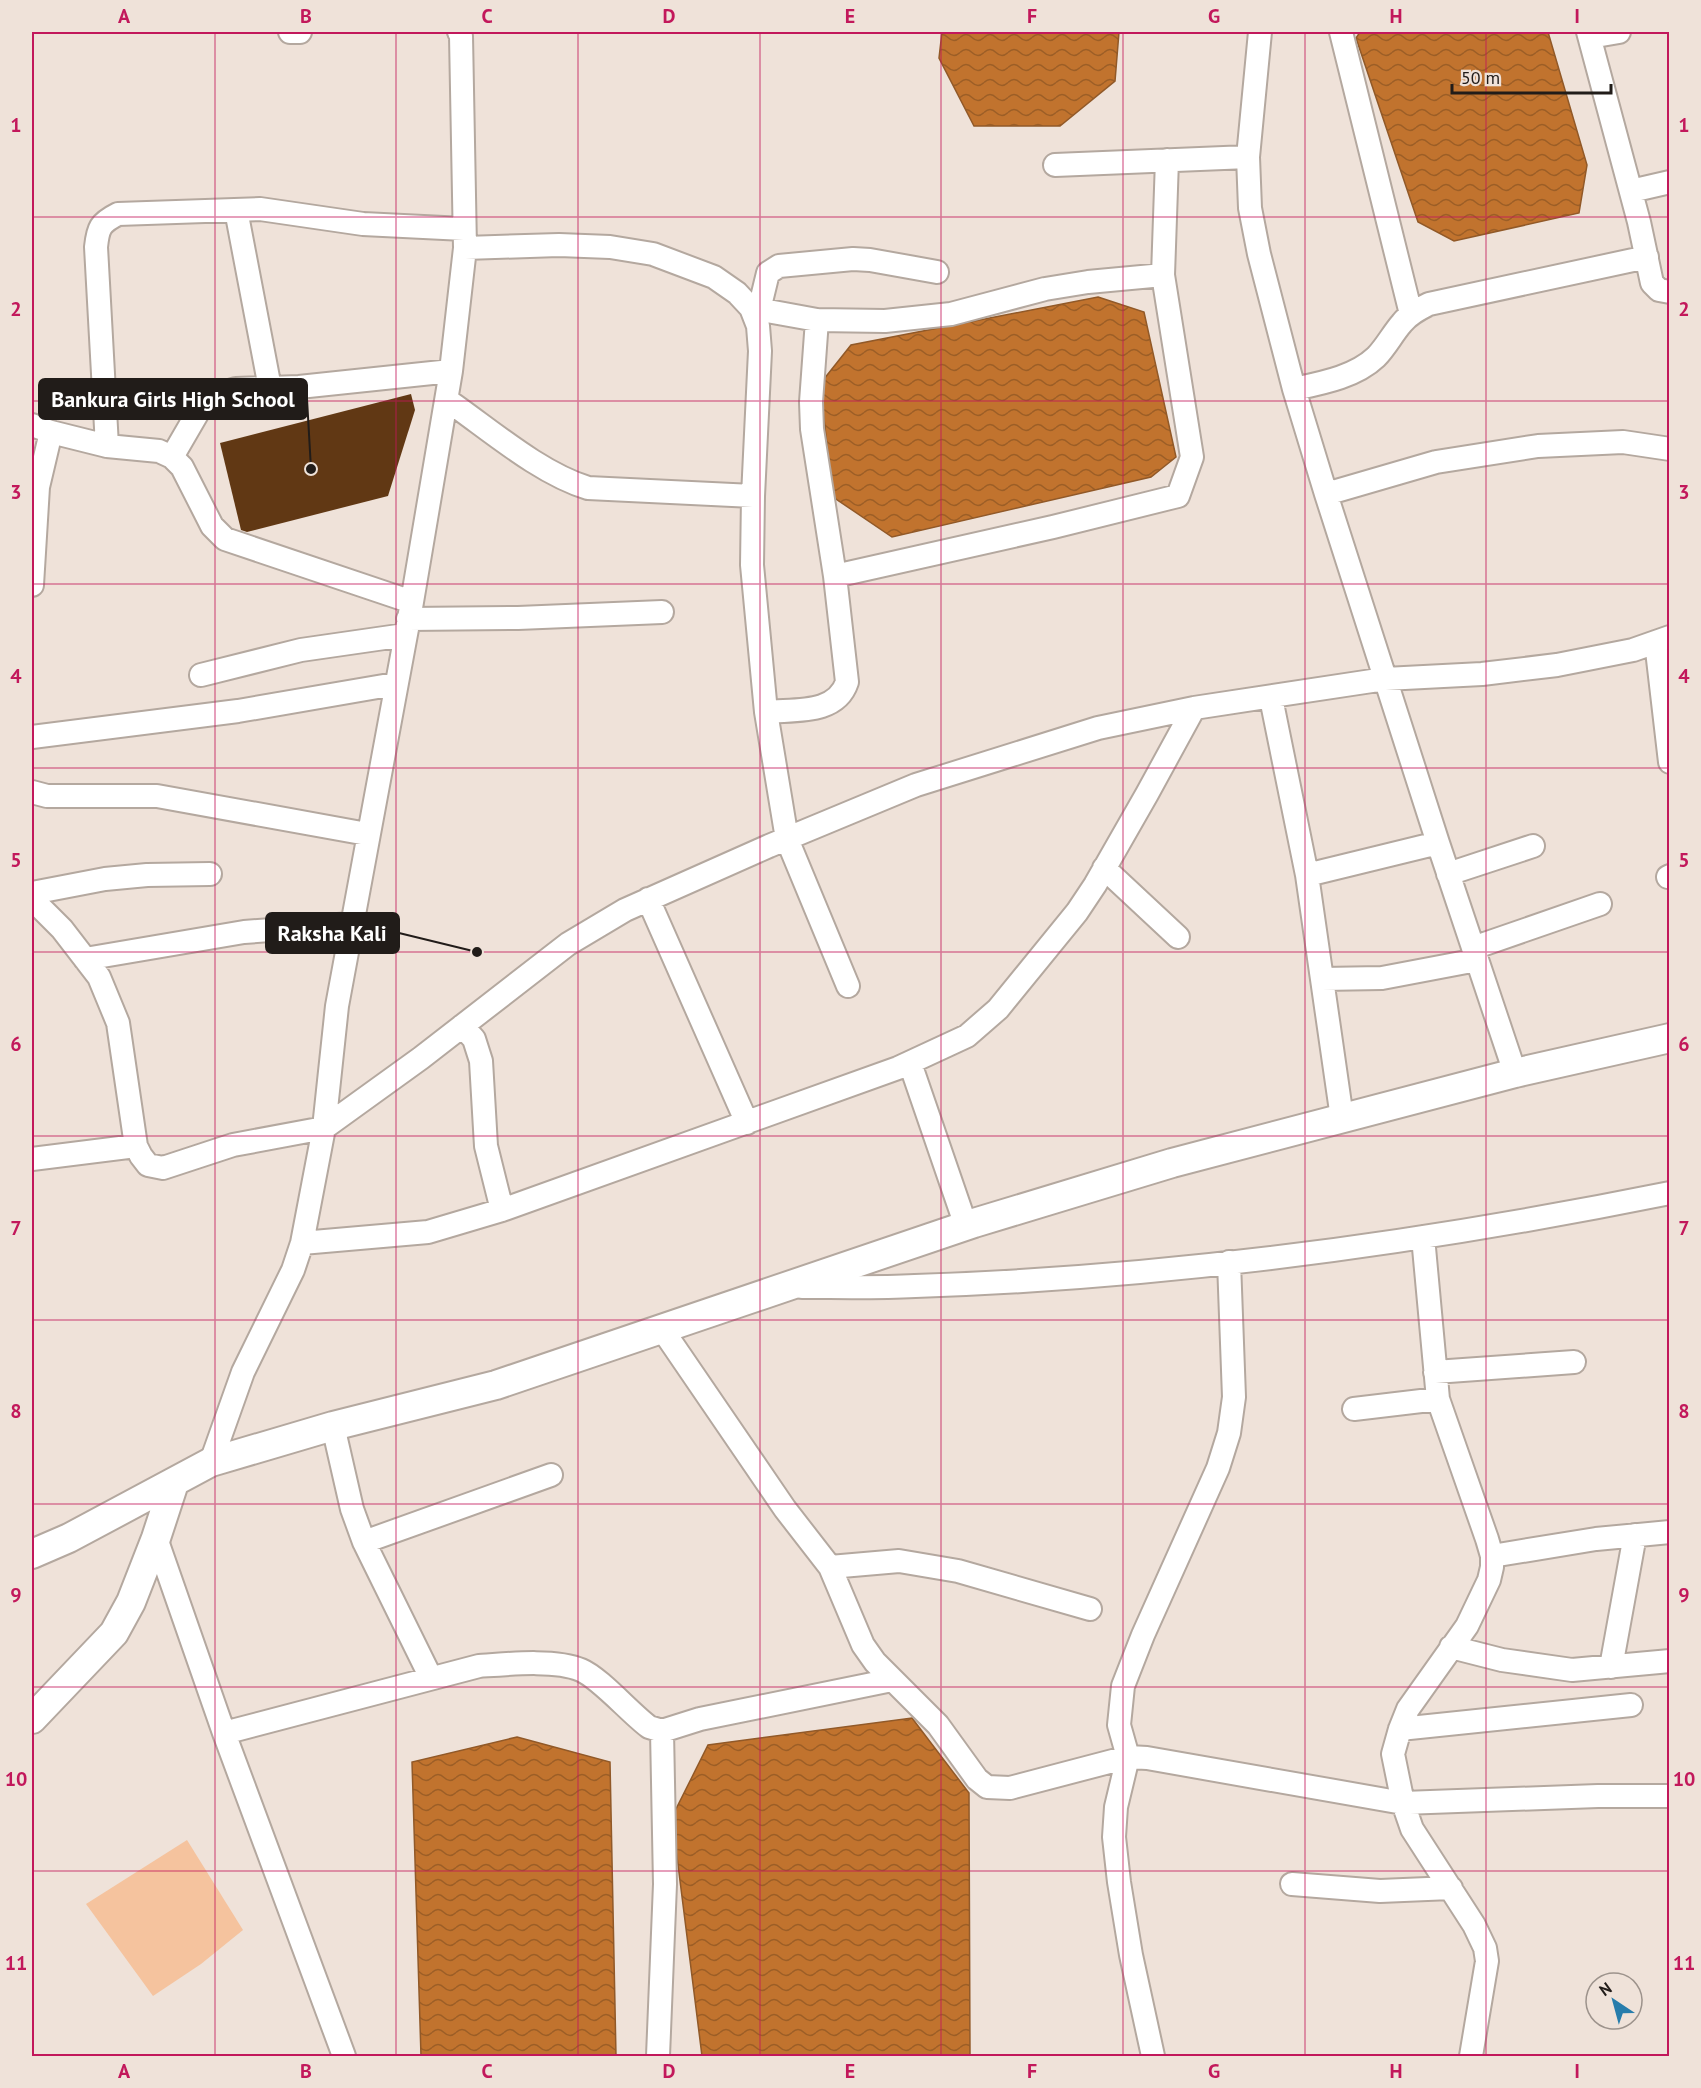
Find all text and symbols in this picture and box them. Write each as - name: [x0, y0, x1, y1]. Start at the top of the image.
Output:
- text: A: [118, 3, 131, 29]
- text: B: [300, 3, 312, 29]
- text: C: [481, 3, 493, 29]
- text: D: [663, 3, 676, 29]
- text: E: [845, 3, 855, 29]
- text: F: [1027, 3, 1037, 29]
- text: G: [1208, 3, 1220, 29]
- text: H: [1389, 3, 1403, 29]
- text: I: [1574, 3, 1580, 29]
- scale bar: [1452, 57, 1611, 95]
- text: 50 m: [1461, 66, 1500, 89]
- text: 1: [10, 112, 22, 138]
- text: 1: [1678, 112, 1690, 138]
- text: 2: [10, 296, 22, 322]
- text: 2: [1678, 296, 1690, 322]
- callout: Bankura Girls High School: [39, 379, 307, 419]
- text: Bankura Girls High School: [51, 385, 295, 413]
- text: 3: [10, 479, 22, 505]
- text: 3: [1678, 479, 1690, 505]
- text: 4: [10, 663, 22, 689]
- text: 4: [1678, 663, 1690, 689]
- text: 5: [10, 847, 22, 873]
- text: 5: [1678, 847, 1690, 873]
- callout: Raksha Kali: [266, 913, 399, 953]
- text: Raksha Kali: [277, 919, 387, 947]
- text: 6: [10, 1031, 22, 1057]
- text: 6: [1678, 1031, 1690, 1057]
- text: 7: [10, 1215, 22, 1241]
- text: 7: [1678, 1215, 1690, 1241]
- text: 8: [10, 1398, 22, 1424]
- text: 8: [1678, 1398, 1690, 1424]
- text: 9: [10, 1582, 22, 1608]
- text: 9: [1678, 1582, 1690, 1608]
- text: 10: [5, 1766, 27, 1792]
- text: 10: [1673, 1766, 1695, 1792]
- text: 11: [5, 1950, 27, 1976]
- text: 11: [1673, 1950, 1695, 1976]
- north arrow: [1584, 1971, 1644, 2031]
- text: N: [1595, 1978, 1615, 2000]
- text: A: [118, 2058, 131, 2084]
- text: B: [300, 2058, 312, 2084]
- text: C: [481, 2058, 493, 2084]
- text: D: [663, 2058, 676, 2084]
- text: E: [845, 2058, 855, 2084]
- text: F: [1027, 2058, 1037, 2084]
- text: G: [1208, 2058, 1220, 2084]
- text: H: [1389, 2058, 1403, 2084]
- text: I: [1574, 2058, 1580, 2084]

